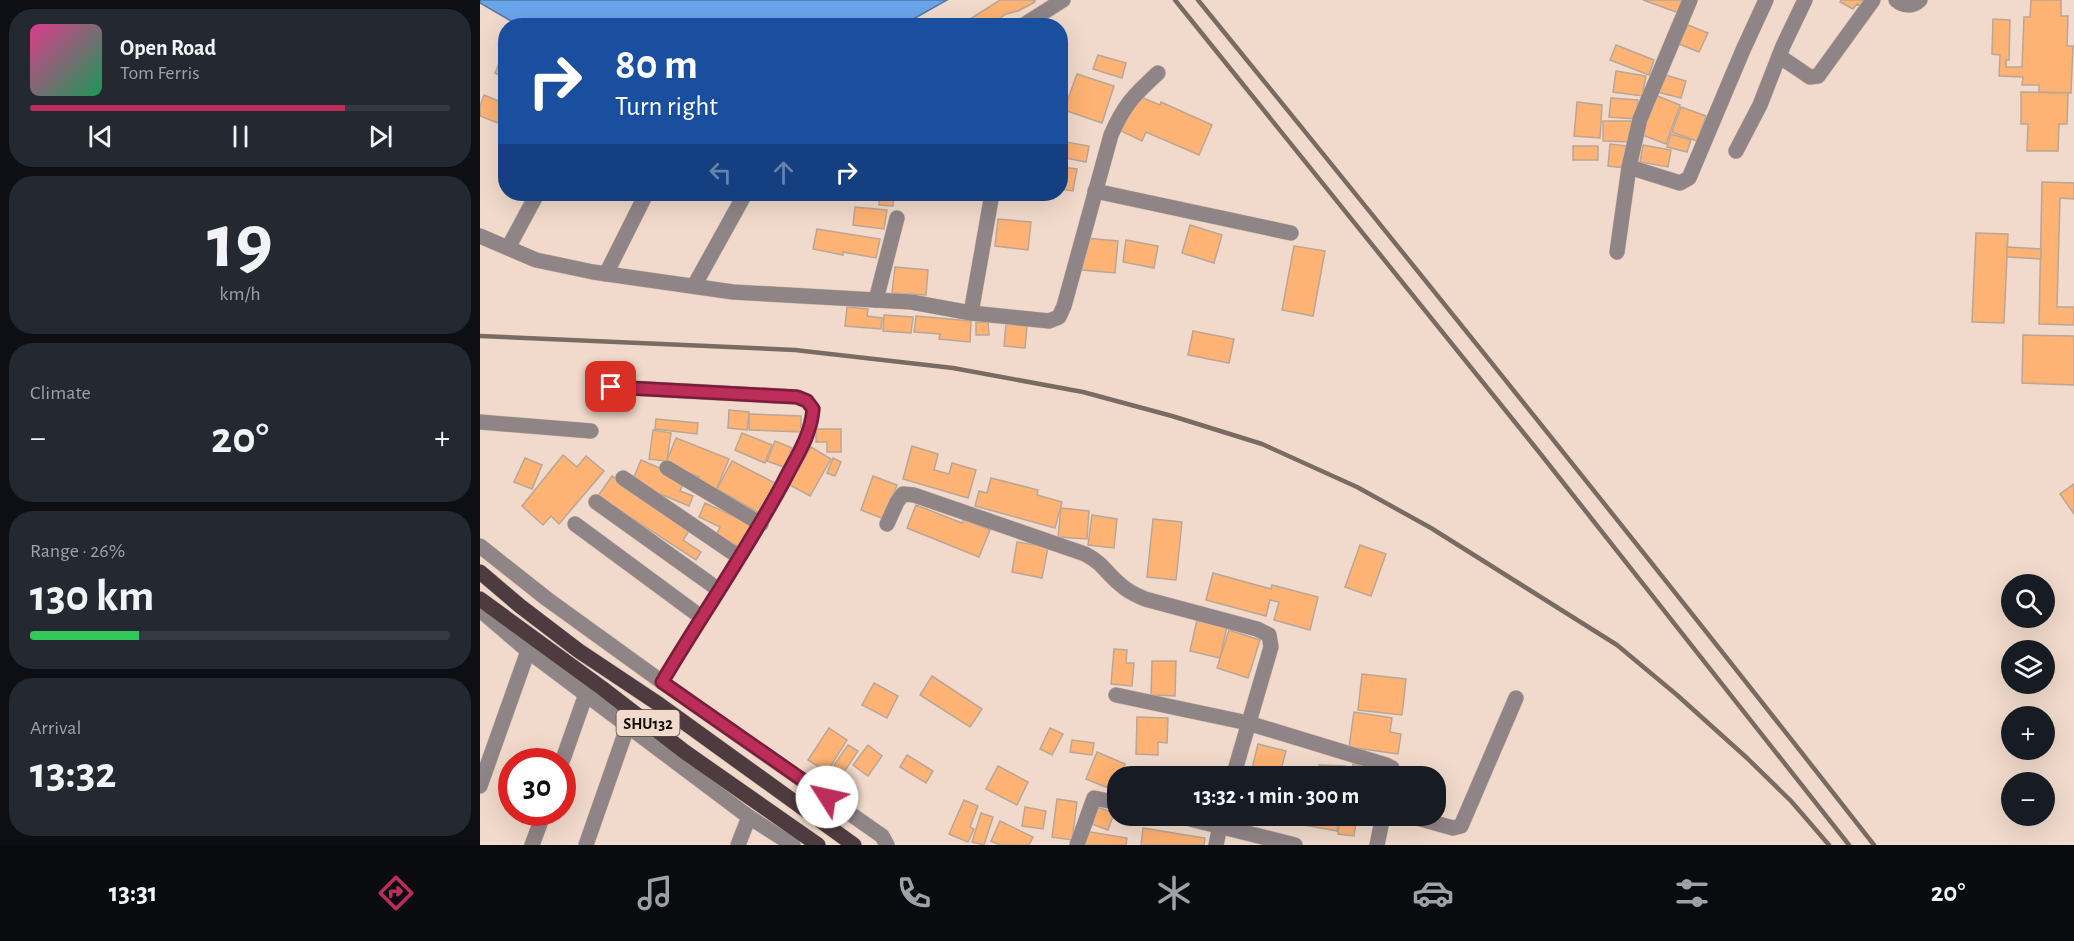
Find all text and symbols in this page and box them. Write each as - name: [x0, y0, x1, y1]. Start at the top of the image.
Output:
- text: Open Road: [120, 37, 216, 59]
- icon: right: [516, 42, 594, 120]
- text: 80 m: [615, 44, 698, 86]
- text: Tom Ferris: [120, 63, 200, 83]
- text: Turn right: [615, 93, 718, 120]
- icon: previous: [84, 120, 117, 153]
- icon: pause: [224, 120, 257, 153]
- icon: next: [364, 120, 397, 153]
- icon: left: [704, 156, 737, 189]
- icon: ahead: [767, 156, 800, 189]
- icon: right: [830, 156, 863, 189]
- text: 19: [207, 204, 273, 282]
- text: km/h: [219, 284, 261, 304]
- pin: [585, 361, 636, 412]
- icon: arrive: [594, 370, 627, 403]
- text: Climate: [30, 383, 91, 403]
- text: 20°: [211, 416, 269, 461]
- text: −: [30, 422, 46, 455]
- text: +: [434, 422, 450, 455]
- text: Range · 26%: [30, 541, 125, 561]
- text: 130 km: [30, 574, 154, 619]
- map controls: [2001, 574, 2055, 826]
- button: search: [2001, 574, 2055, 628]
- button: layers: [2001, 640, 2055, 694]
- button: +: [2001, 706, 2055, 760]
- road number: SHU132: [616, 710, 680, 736]
- text: Arrival: [30, 718, 81, 738]
- speed limit sign: 30: [498, 748, 576, 826]
- text: 13:32: [30, 751, 117, 796]
- position arrow: [795, 765, 859, 829]
- button: −: [2001, 772, 2055, 826]
- text: 13:32 · 1 min · 300 m: [1194, 785, 1359, 807]
- icon: directions: [375, 872, 417, 914]
- icon: music: [634, 872, 676, 914]
- icon: phone: [893, 872, 935, 914]
- icon: climate: [1153, 872, 1195, 914]
- icon: car: [1412, 872, 1454, 914]
- icon: filters: [1671, 872, 1713, 914]
- text: 13:31: [109, 879, 158, 906]
- text: 20°: [1931, 879, 1965, 906]

